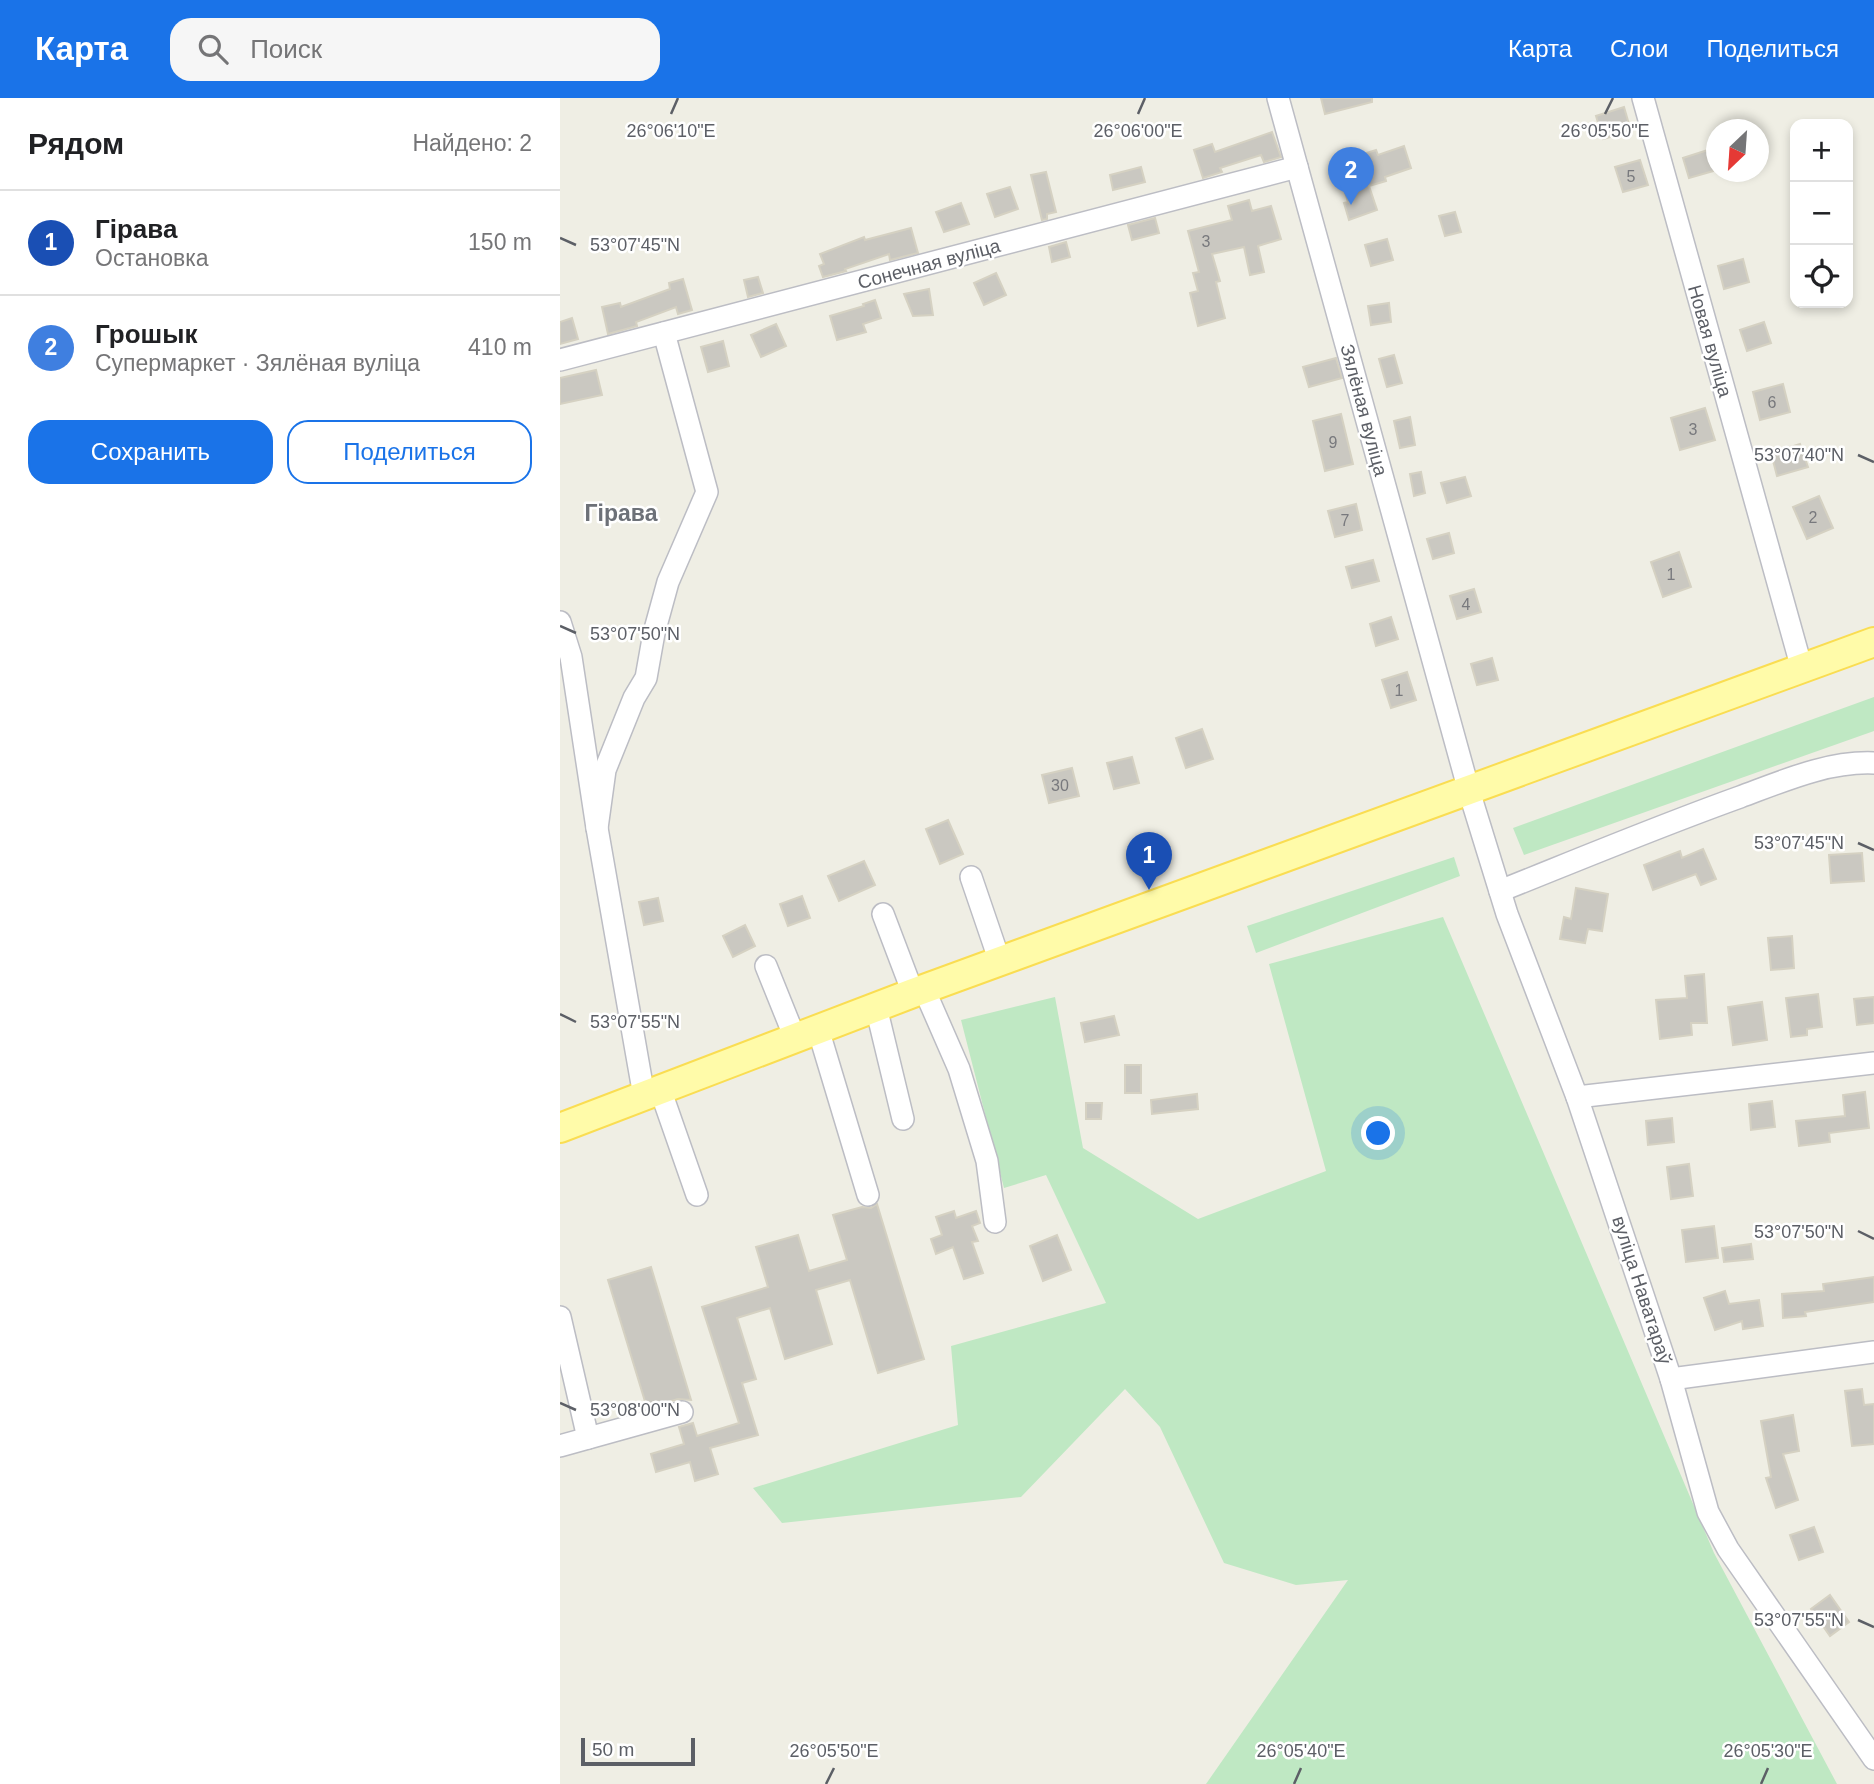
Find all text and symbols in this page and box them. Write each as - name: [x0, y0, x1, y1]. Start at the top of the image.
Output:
- search box: [170, 18, 660, 81]
- text: Карта: [35, 30, 128, 67]
- icon: search: [194, 30, 232, 68]
- text: Поиск: [250, 34, 322, 64]
- text: Карта: [1508, 35, 1572, 62]
- text: Слои: [1610, 35, 1668, 62]
- text: Поделиться: [1706, 35, 1839, 62]
- north arrow: [1706, 119, 1769, 182]
- map controls: [1790, 119, 1853, 308]
- button: +: [1790, 119, 1853, 182]
- text: 26°06'10"E: [626, 121, 716, 141]
- text: 26°06'00"E: [1093, 121, 1183, 141]
- text: 26°05'50"E: [1560, 121, 1650, 141]
- text: Рядом: [28, 127, 124, 160]
- text: Найдено: 2: [412, 130, 532, 156]
- pin: 2: [1328, 147, 1374, 205]
- house number: 5: [1627, 168, 1636, 185]
- button: −: [1790, 182, 1853, 245]
- text: Гірава: [95, 214, 177, 244]
- text: 1: [45, 229, 57, 255]
- text: 150 m: [468, 229, 532, 255]
- house number: 3: [1202, 233, 1211, 250]
- text: 53°07'45"N: [590, 235, 680, 255]
- street label: Сонечная вуліца: [855, 235, 1003, 293]
- text: Остановка: [95, 245, 209, 271]
- button: locate: [1790, 245, 1853, 308]
- street label: Новая вуліца: [1684, 282, 1736, 400]
- text: Грошык: [95, 319, 197, 349]
- text: 2: [45, 334, 57, 360]
- text: 410 m: [468, 334, 532, 360]
- street label: Зялёная вуліца: [1336, 342, 1392, 479]
- text: Супермаркет · Зялёная вуліца: [95, 350, 420, 376]
- house number: 6: [1768, 394, 1777, 411]
- button: Сохранить: [28, 420, 273, 484]
- button: Поделиться: [287, 420, 532, 484]
- house number: 3: [1689, 421, 1698, 438]
- house number: 9: [1329, 434, 1338, 451]
- text: 53°07'40"N: [1754, 445, 1844, 465]
- district label: Гірава: [585, 500, 658, 526]
- house number: 2: [1809, 509, 1818, 526]
- house number: 7: [1341, 512, 1350, 529]
- house number: 1: [1667, 566, 1676, 583]
- house number: 4: [1462, 596, 1471, 613]
- text: 53°07'50"N: [590, 624, 680, 644]
- house number: 1: [1395, 682, 1404, 699]
- house number: 30: [1051, 777, 1069, 794]
- pin: 1: [1126, 832, 1172, 890]
- text: 53°07'45"N: [1754, 833, 1844, 853]
- text: 53°07'55"N: [590, 1012, 680, 1032]
- your location: [1361, 1116, 1395, 1150]
- street label: вуліца Наватараў: [1608, 1213, 1676, 1367]
- text: 53°07'50"N: [1754, 1222, 1844, 1242]
- text: 53°08'00"N: [590, 1400, 680, 1420]
- text: 53°07'55"N: [1754, 1610, 1844, 1630]
- scale bar: [581, 1735, 695, 1767]
- text: 50 m: [592, 1739, 634, 1760]
- text: 26°05'50"E: [789, 1741, 879, 1761]
- text: 26°05'40"E: [1256, 1741, 1346, 1761]
- text: 26°05'30"E: [1723, 1741, 1813, 1761]

